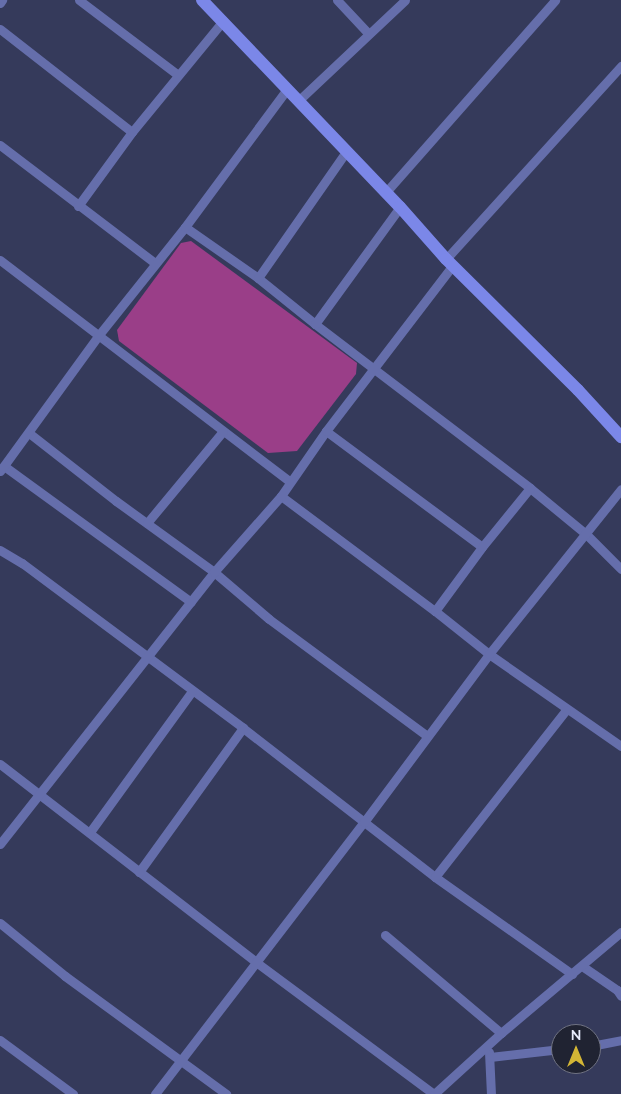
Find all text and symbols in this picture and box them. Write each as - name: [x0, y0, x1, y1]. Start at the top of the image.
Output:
- north arrow: [551, 1024, 601, 1074]
- text: N: [571, 1026, 581, 1044]

